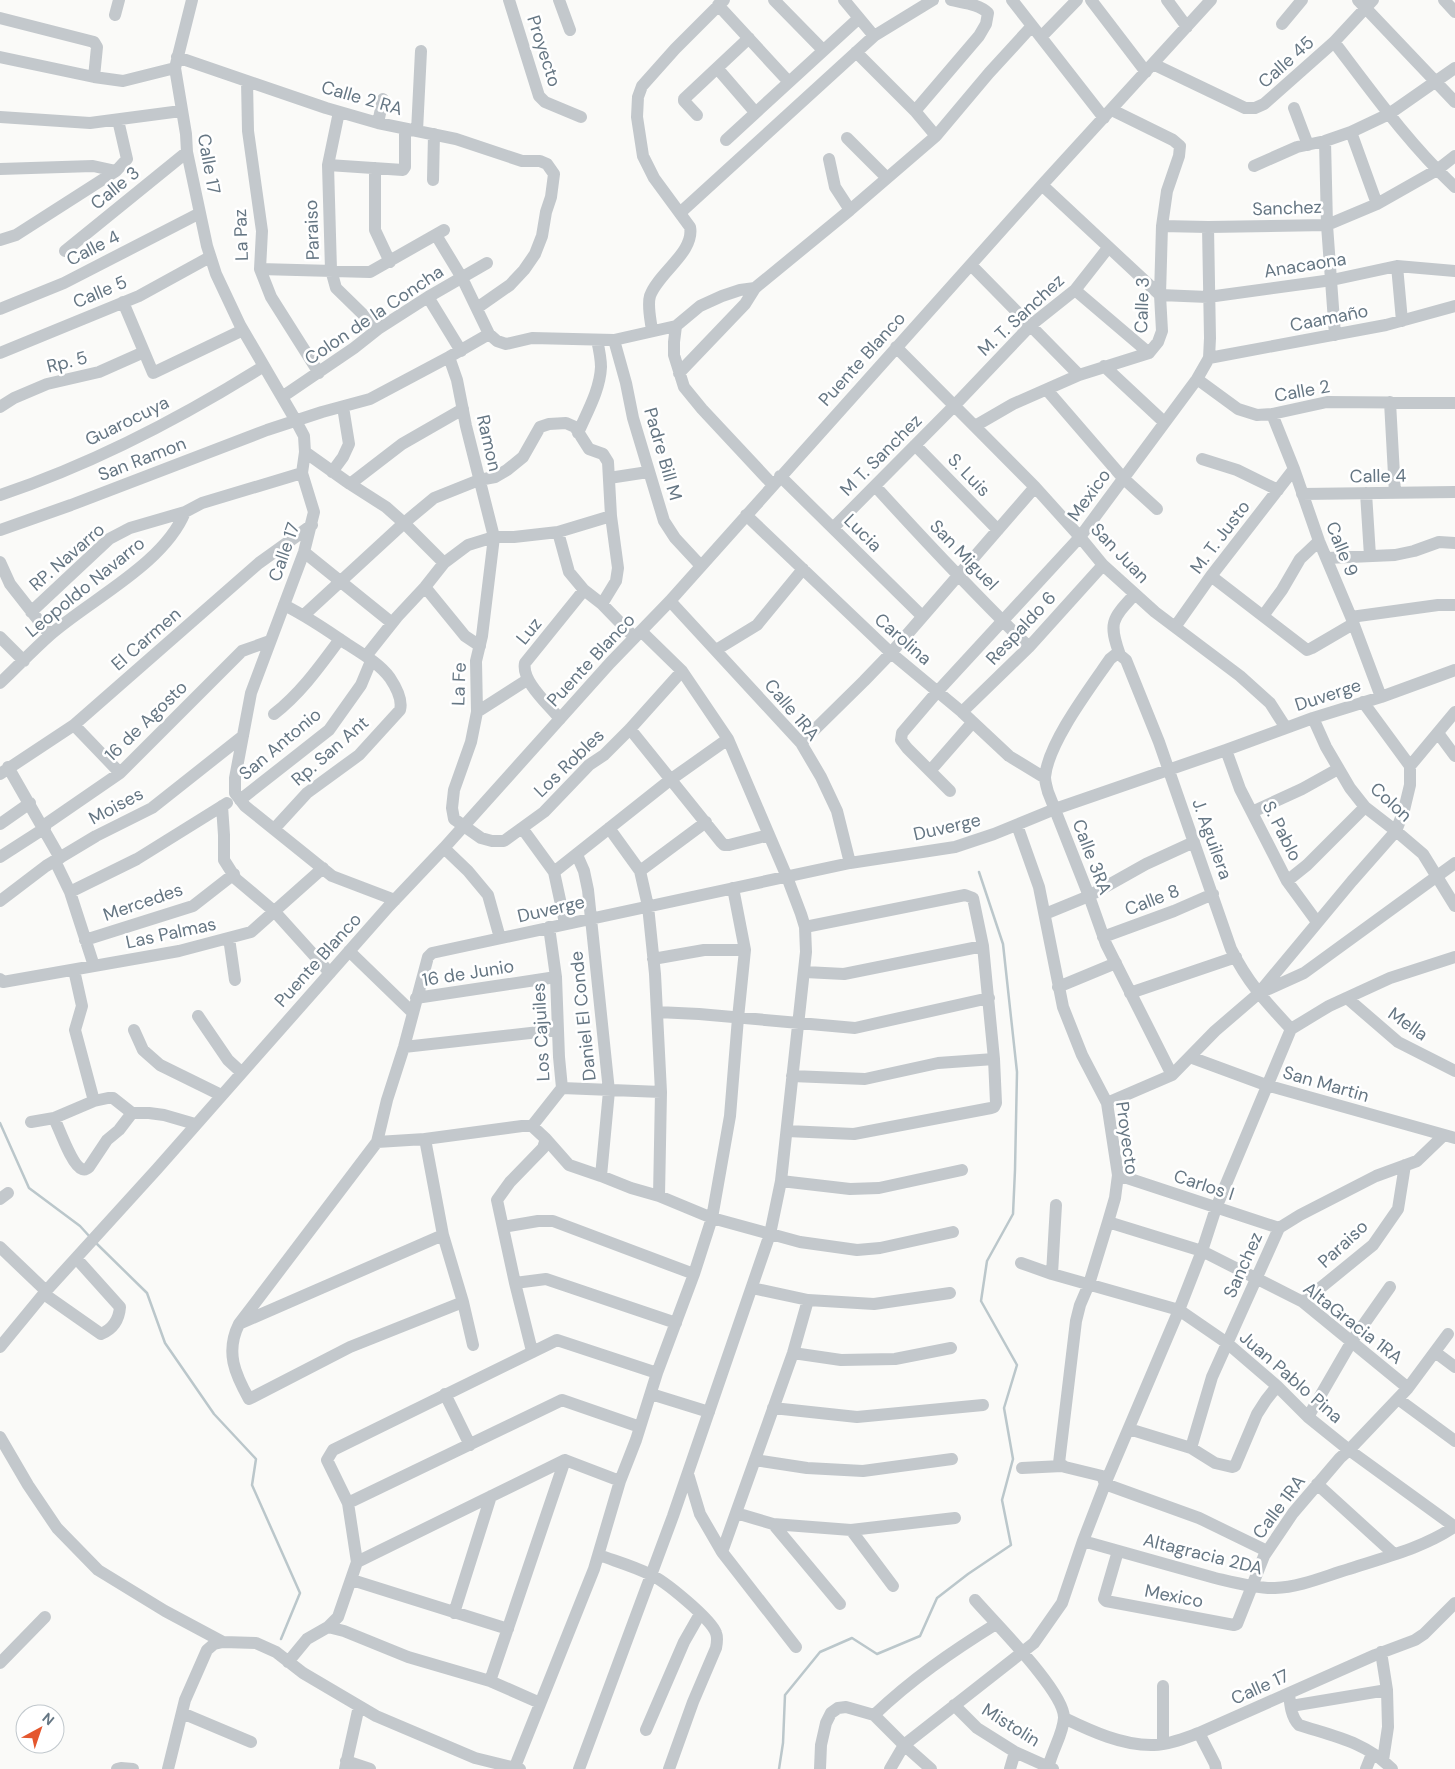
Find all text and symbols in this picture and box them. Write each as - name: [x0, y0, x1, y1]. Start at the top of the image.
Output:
- street label: Proyecto: [521, 12, 567, 90]
- street label: Calle 45: [1253, 30, 1319, 94]
- street label: Calle 2 RA: [319, 75, 406, 121]
- street label: Calle 17: [192, 132, 226, 196]
- street label: Calle 3: [86, 161, 144, 215]
- street label: Sanchez: [1252, 195, 1322, 221]
- street label: Paraiso: [299, 199, 325, 261]
- street label: La Paz: [228, 209, 254, 261]
- street label: Calle 4: [62, 224, 124, 272]
- street label: Anacaona: [1262, 247, 1348, 283]
- street label: Colon de la Concha: [300, 260, 448, 370]
- street label: M. T. Sanchez: [973, 269, 1069, 361]
- street label: Calle 5: [69, 270, 131, 314]
- street label: Calle 3: [1129, 276, 1155, 334]
- street label: Caamaño: [1288, 299, 1370, 337]
- street label: Puente Blanco: [813, 307, 911, 411]
- street label: Rp. 5: [44, 345, 90, 379]
- street label: Calle 2: [1272, 374, 1332, 408]
- street label: Guarocuya: [81, 390, 173, 452]
- street label: Padre Bill M: [638, 405, 688, 503]
- street label: M T. Sanchez: [835, 409, 927, 501]
- street label: Ramon: [471, 412, 507, 474]
- street label: San Ramon: [94, 431, 190, 487]
- street label: S. Luis: [942, 448, 996, 502]
- street label: Mexico: [1062, 464, 1116, 526]
- street label: Calle 4: [1349, 464, 1407, 488]
- street label: M. T. Justo: [1185, 495, 1255, 579]
- street label: Lucia: [839, 509, 887, 557]
- street label: San Miguel: [924, 515, 1004, 595]
- street label: RP. Navarro: [24, 518, 110, 596]
- street label: San Juan: [1085, 518, 1155, 588]
- street label: Calle 9: [1320, 518, 1364, 580]
- street label: Calle 17: [263, 519, 305, 585]
- street label: Leopoldo Navarro: [20, 531, 150, 643]
- street label: Respaldo 6: [981, 586, 1061, 670]
- street label: El Carmen: [106, 602, 186, 676]
- street label: Puente Blanco: [542, 608, 640, 712]
- street label: Carolina: [869, 608, 937, 670]
- street label: Luz: [511, 613, 547, 649]
- street label: La Fe: [446, 662, 472, 706]
- street label: Duverge: [1292, 673, 1364, 717]
- street label: Calle 1RA: [759, 674, 825, 746]
- street label: 16 de Agosto: [99, 675, 193, 767]
- street label: San Antonio: [234, 703, 326, 785]
- street label: Rp. San Ant: [286, 711, 374, 791]
- street label: Los Robles: [529, 723, 609, 803]
- street label: Colon: [1365, 777, 1417, 827]
- street label: Moises: [85, 782, 147, 830]
- street label: J. Aguilera: [1186, 795, 1238, 883]
- street label: S. Pablo: [1257, 797, 1307, 865]
- street label: Duverge: [911, 808, 983, 846]
- street label: Calle 3RA: [1067, 816, 1117, 898]
- street label: Mercedes: [100, 877, 186, 927]
- street label: Calle 8: [1121, 879, 1183, 921]
- street label: Duverge: [515, 890, 587, 928]
- street label: Puente Blanco: [269, 908, 367, 1012]
- street label: Las Palmas: [124, 912, 218, 954]
- street label: Daniel El Conde: [564, 950, 602, 1082]
- street label: 16 de Junio: [420, 954, 516, 992]
- street label: Los Cajuiles: [526, 982, 556, 1082]
- street label: Mella: [1383, 1002, 1433, 1046]
- street label: San Martin: [1280, 1060, 1372, 1108]
- street label: Proyecto: [1110, 1100, 1144, 1176]
- street label: Carlos I: [1171, 1164, 1237, 1206]
- street label: Paraiso: [1313, 1215, 1373, 1273]
- street label: Sanchez: [1218, 1228, 1268, 1302]
- street label: AltaGracia 1RA: [1298, 1276, 1408, 1370]
- street label: Juan Pablo Pina: [1234, 1325, 1348, 1429]
- street label: Calle 1RA: [1247, 1470, 1311, 1544]
- street label: Altagracia 2DA: [1141, 1528, 1265, 1580]
- street label: Mexico: [1143, 1579, 1205, 1613]
- street label: Calle 17: [1227, 1664, 1293, 1710]
- street label: Mistolin: [977, 1698, 1045, 1752]
- north arrow: [15, 1704, 65, 1754]
- text: N: [39, 1709, 58, 1729]

